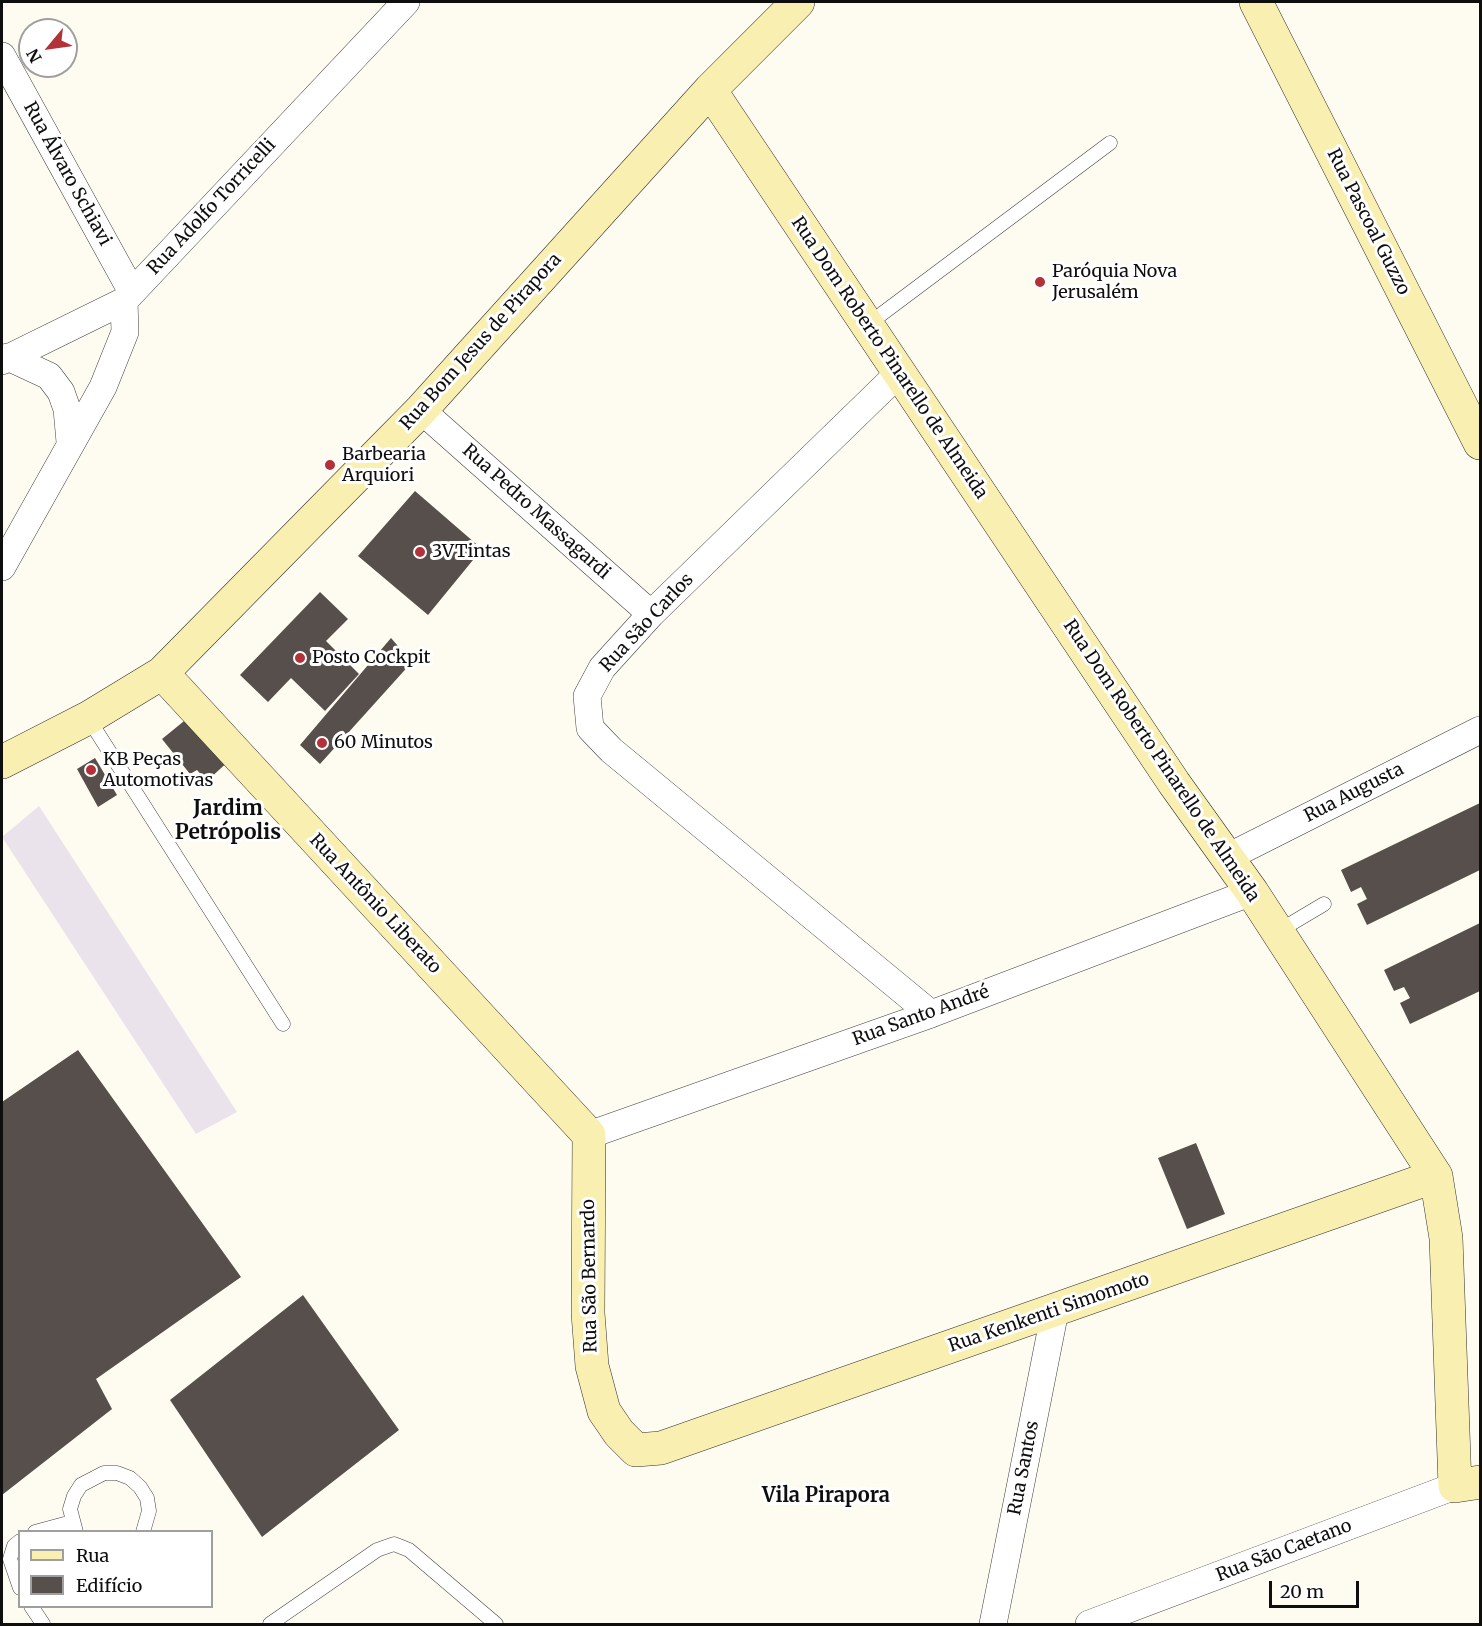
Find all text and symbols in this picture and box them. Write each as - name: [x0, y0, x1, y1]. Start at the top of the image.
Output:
- north arrow: [18, 18, 78, 78]
- text: N: [22, 45, 46, 66]
- street label: Rua Álvaro Schiavi: [19, 98, 115, 250]
- street label: Rua Adolfo Torricelli: [143, 135, 281, 279]
- street label: Rua Pascoal Guzzo: [1322, 145, 1414, 299]
- street label: Rua Dom Roberto Pinarello de Almeida: [786, 213, 992, 503]
- street label: Rua Bom Jesus de Pirapora: [396, 249, 566, 435]
- place label: Paróquia Nova Jerusalém: [1052, 261, 1177, 304]
- marker: Paróquia Nova Jerusalém: [1033, 275, 1047, 289]
- street label: Rua Pedro Massagardi: [458, 440, 614, 584]
- place label: Barbearia Arquiori: [342, 444, 426, 486]
- marker: Barbearia Arquiori: [323, 458, 337, 472]
- place label: 3VTintas: [432, 541, 511, 563]
- marker: 3VTintas: [413, 545, 427, 559]
- street label: Rua São Carlos: [596, 569, 698, 677]
- street label: Rua Dom Roberto Pinarello de Almeida: [1058, 616, 1264, 906]
- place label: Posto Cockpit: [312, 647, 431, 669]
- marker: Posto Cockpit: [293, 651, 307, 665]
- place label: 60 Minutos: [334, 732, 433, 754]
- marker: 60 Minutos: [315, 736, 329, 750]
- place label: KB Peças Automotivas: [103, 749, 213, 792]
- street label: Rua Augusta: [1301, 759, 1407, 827]
- marker: KB Peças Automotivas: [84, 763, 98, 777]
- district label: Jardim Petrópolis: [175, 796, 281, 846]
- street label: Rua Antônio Liberato: [305, 830, 445, 978]
- street label: Rua Santo André: [850, 981, 992, 1051]
- street label: Rua São Bernardo: [578, 1199, 602, 1353]
- street label: Rua Kenkenti Simomoto: [946, 1269, 1152, 1357]
- street label: Rua Santos: [1004, 1419, 1044, 1517]
- district label: Vila Pirapora: [762, 1484, 890, 1508]
- street label: Rua São Caetano: [1213, 1515, 1355, 1587]
- legend: [18, 1530, 213, 1608]
- text: Rua: [76, 1544, 109, 1567]
- scale bar: [1272, 1569, 1362, 1607]
- text: Edifício: [76, 1574, 142, 1597]
- text: 20 m: [1280, 1580, 1324, 1603]

